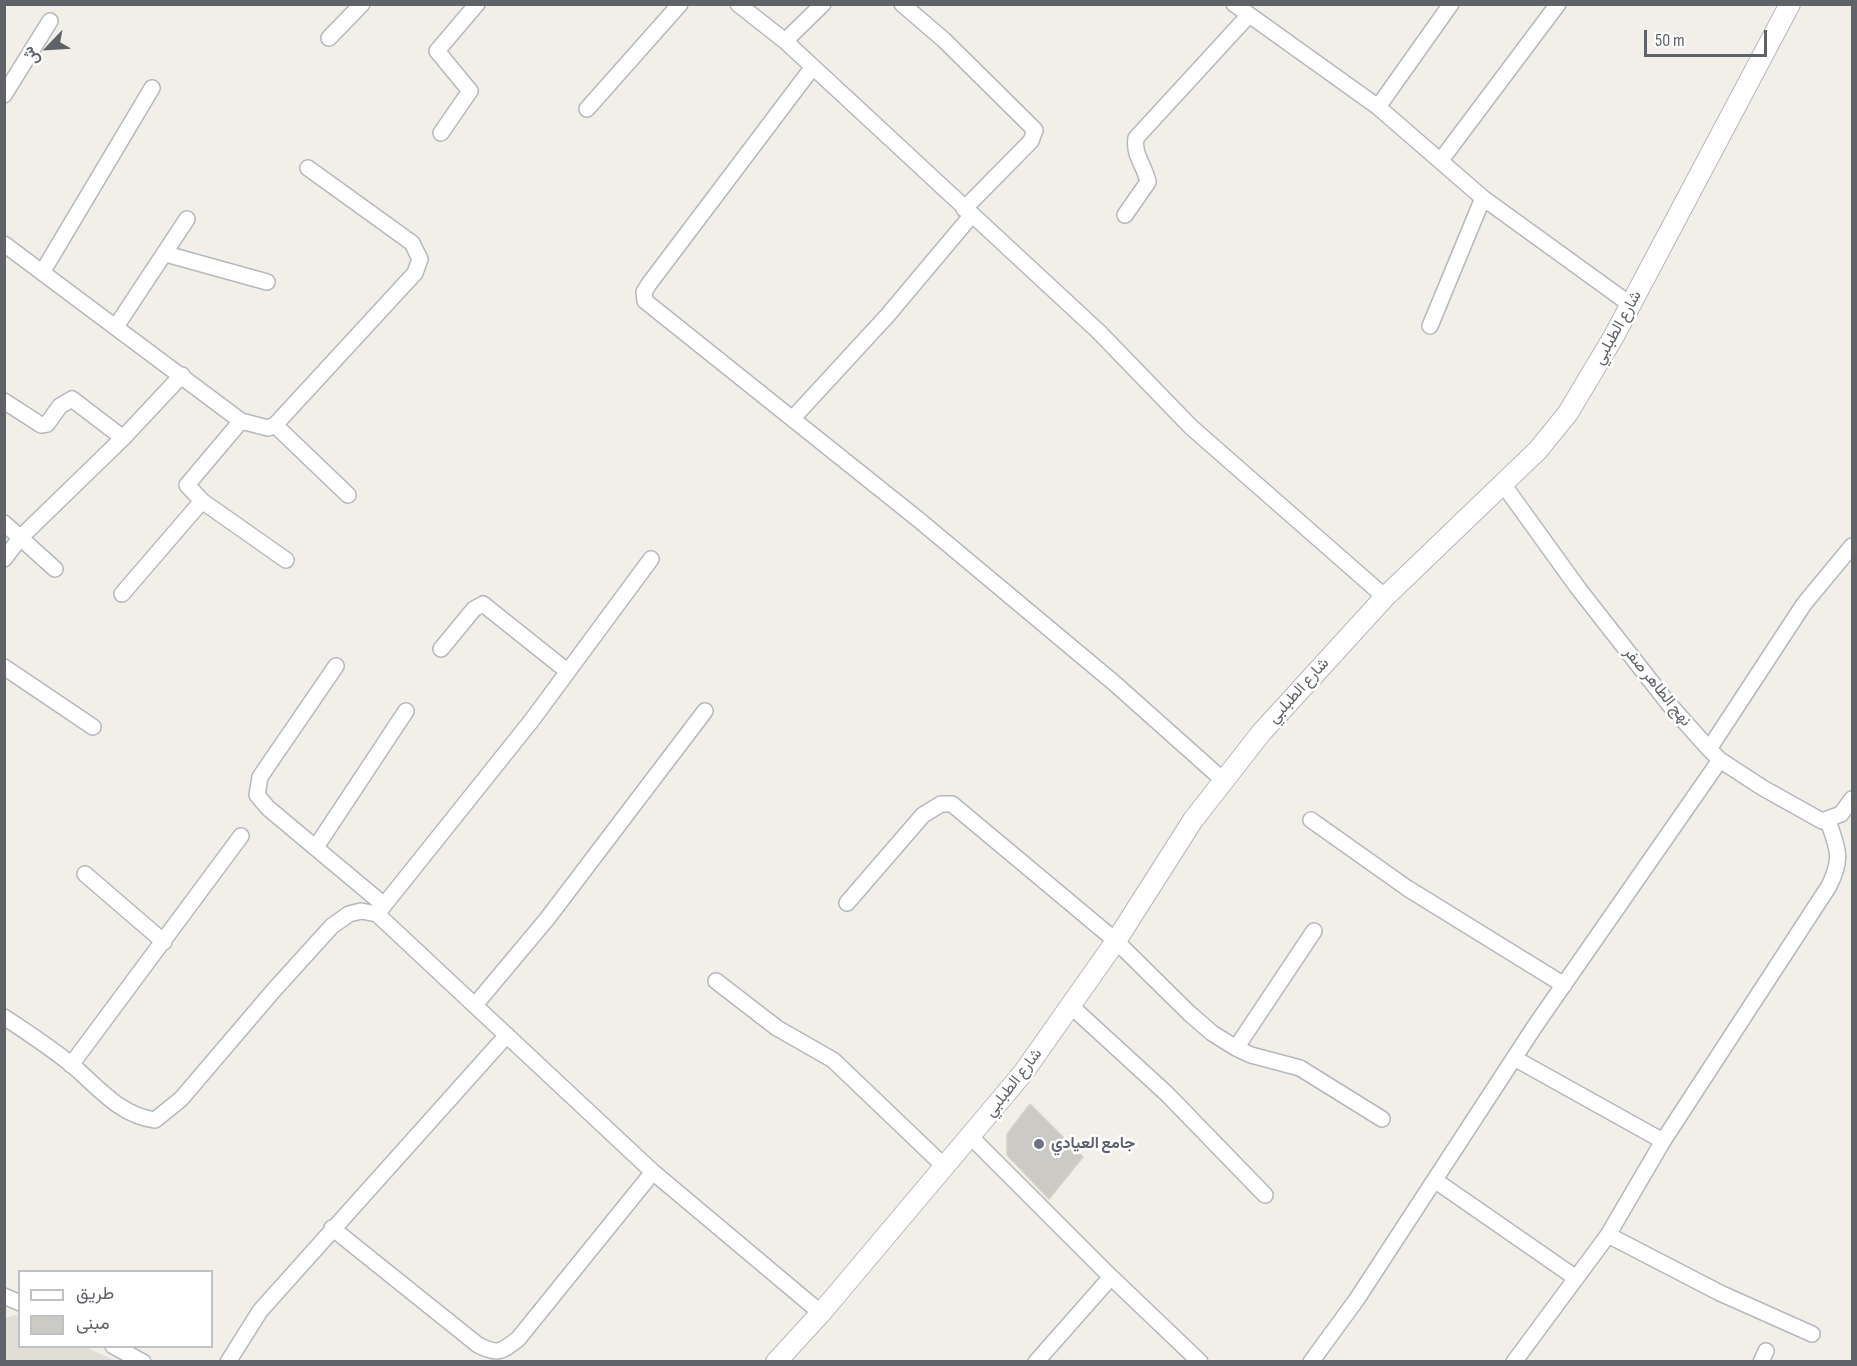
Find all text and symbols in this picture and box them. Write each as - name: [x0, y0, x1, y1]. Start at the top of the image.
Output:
- north arrow: [18, 18, 78, 78]
- scale bar: [1647, 18, 1770, 56]
- text: 50 m: [1655, 30, 1685, 51]
- text: ش: [19, 43, 44, 69]
- street label: شارع الطبلبي: [1590, 288, 1646, 368]
- street label: نهج الطاهر صفر: [1619, 643, 1695, 731]
- street label: شارع الطبلبي: [1264, 654, 1334, 728]
- street label: شارع الطبلبي: [981, 1045, 1047, 1121]
- place label: جامع العيادي: [1051, 1134, 1135, 1154]
- marker: جامع العيادي: [1032, 1137, 1046, 1151]
- legend: [18, 1270, 213, 1348]
- text: طريق: [76, 1283, 114, 1304]
- text: مبنى: [76, 1313, 110, 1334]

